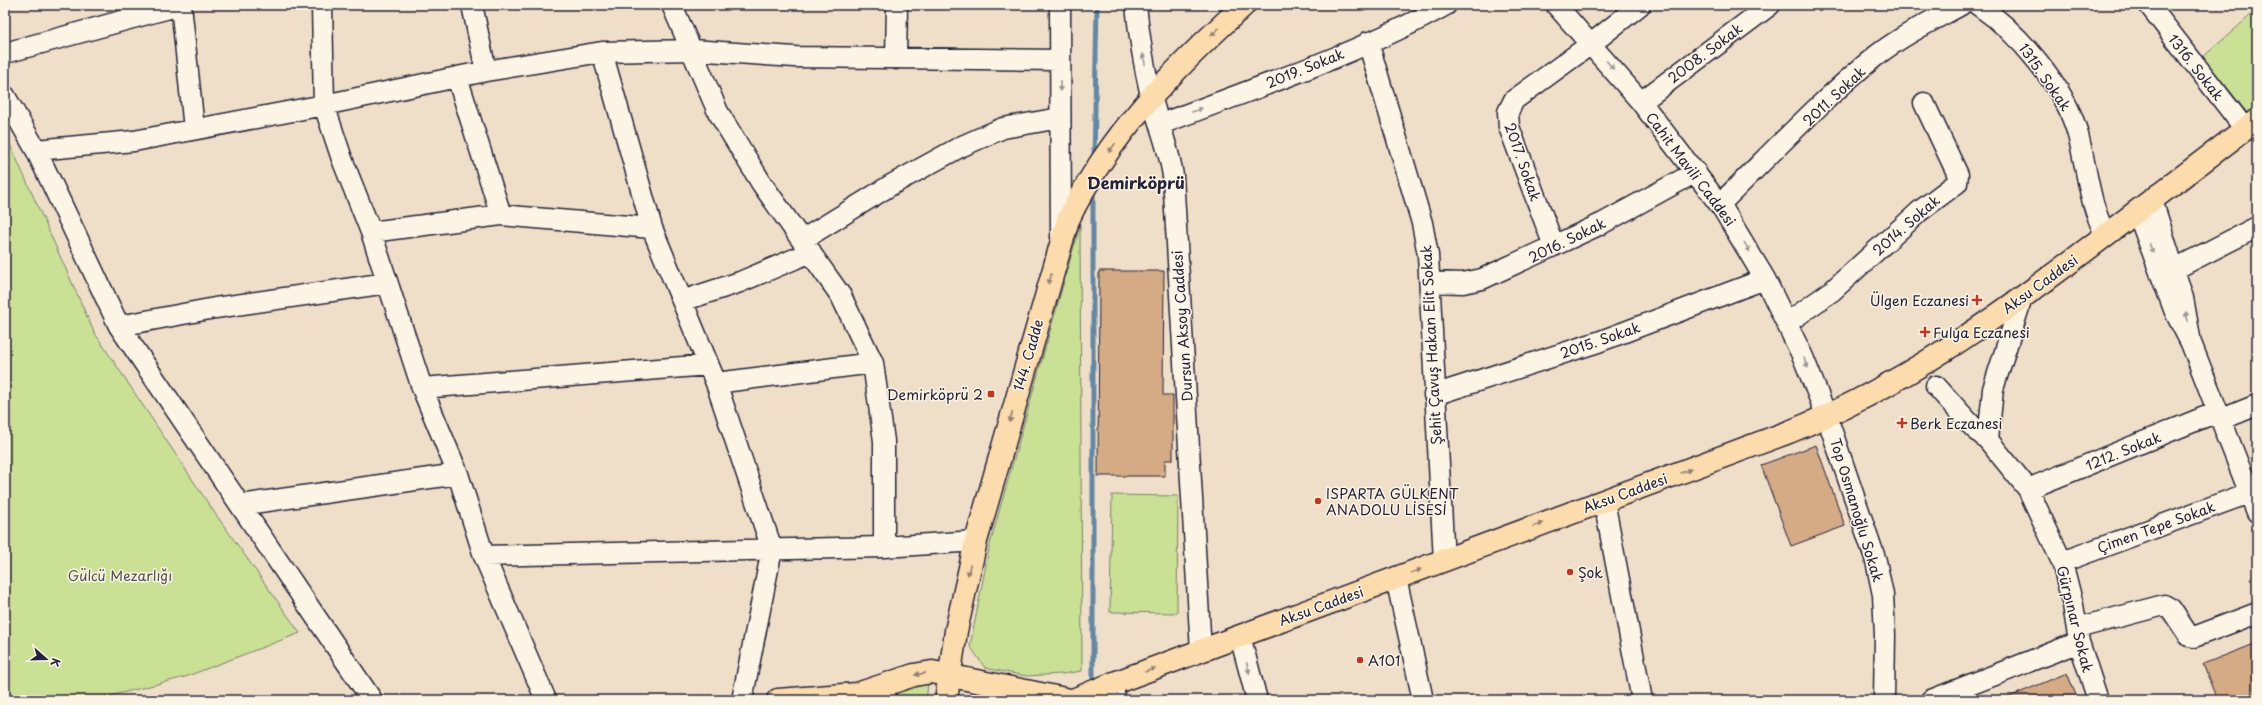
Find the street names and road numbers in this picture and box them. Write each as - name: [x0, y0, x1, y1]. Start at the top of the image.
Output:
- street label: 2008. Sokak: [1663, 18, 1747, 88]
- street label: 1316. Sokak: [2163, 29, 2229, 105]
- street label: 1315. Sokak: [2014, 39, 2076, 115]
- street label: 2019. Sokak: [1263, 43, 1347, 93]
- street label: 2011. Sokak: [1798, 61, 1870, 131]
- street label: Cahit Mavili Caddesi: [1641, 108, 1741, 230]
- street label: 2017. Sokak: [1500, 120, 1546, 204]
- street label: 2014. Sokak: [1868, 190, 1944, 260]
- street label: 2016. Sokak: [1525, 212, 1609, 268]
- street label: Şehit Çavuş Hakan Elit Sokak: [1415, 244, 1447, 446]
- street label: Aksu Caddesi: [1998, 249, 2082, 319]
- street label: Dursun Aksoy Caddesi: [1166, 250, 1198, 402]
- street label: 2015. Sokak: [1557, 316, 1643, 364]
- street label: 144. Cadde: [1008, 317, 1048, 393]
- street label: 1212. Sokak: [2082, 426, 2164, 476]
- street label: Top Osmanoğlu Sokak: [1825, 436, 1889, 584]
- street label: Aksu Caddesi: [1580, 468, 1670, 518]
- street label: Çimen Tepe Sokak: [2094, 496, 2218, 558]
- street label: Gürpınar Sokak: [2052, 563, 2098, 675]
- street label: Aksu Caddesi: [1276, 581, 1366, 631]

